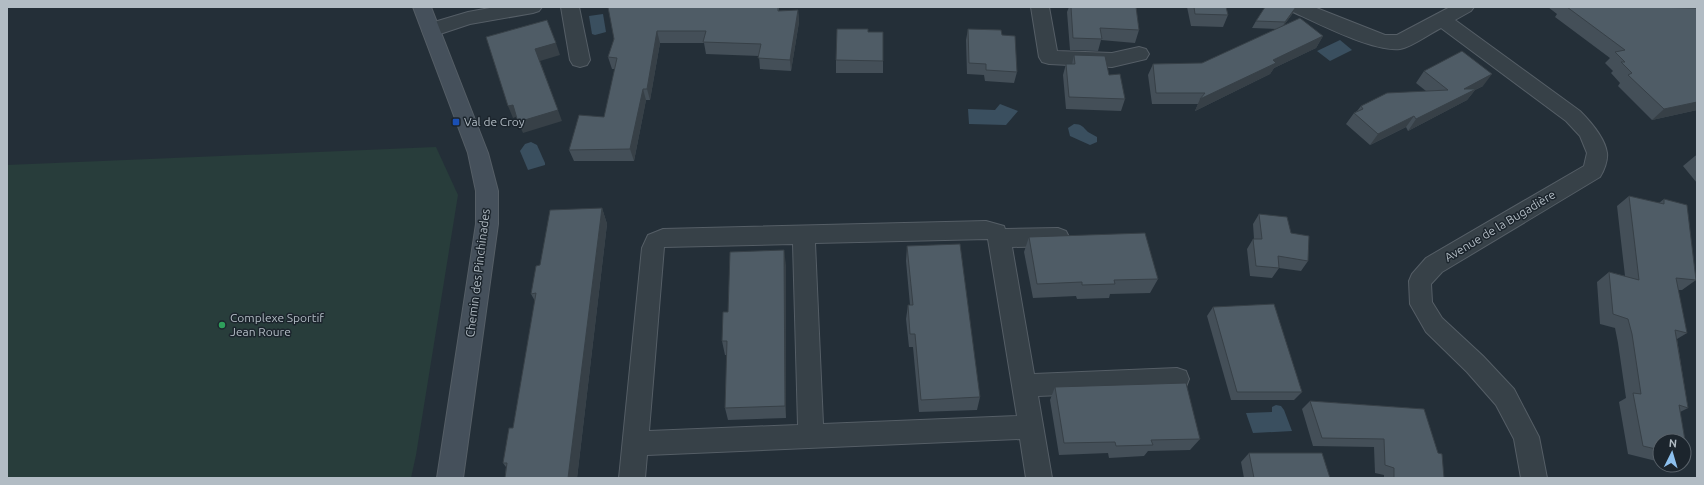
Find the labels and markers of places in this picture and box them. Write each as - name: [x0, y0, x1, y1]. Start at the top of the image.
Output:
- place label: Val de Croy: [464, 115, 525, 128]
- marker: Val de Croy: [451, 117, 461, 127]
- place label: Complexe Sportif Jean Roure: [230, 311, 324, 338]
- marker: Complexe Sportif Jean Roure: [217, 320, 227, 330]

